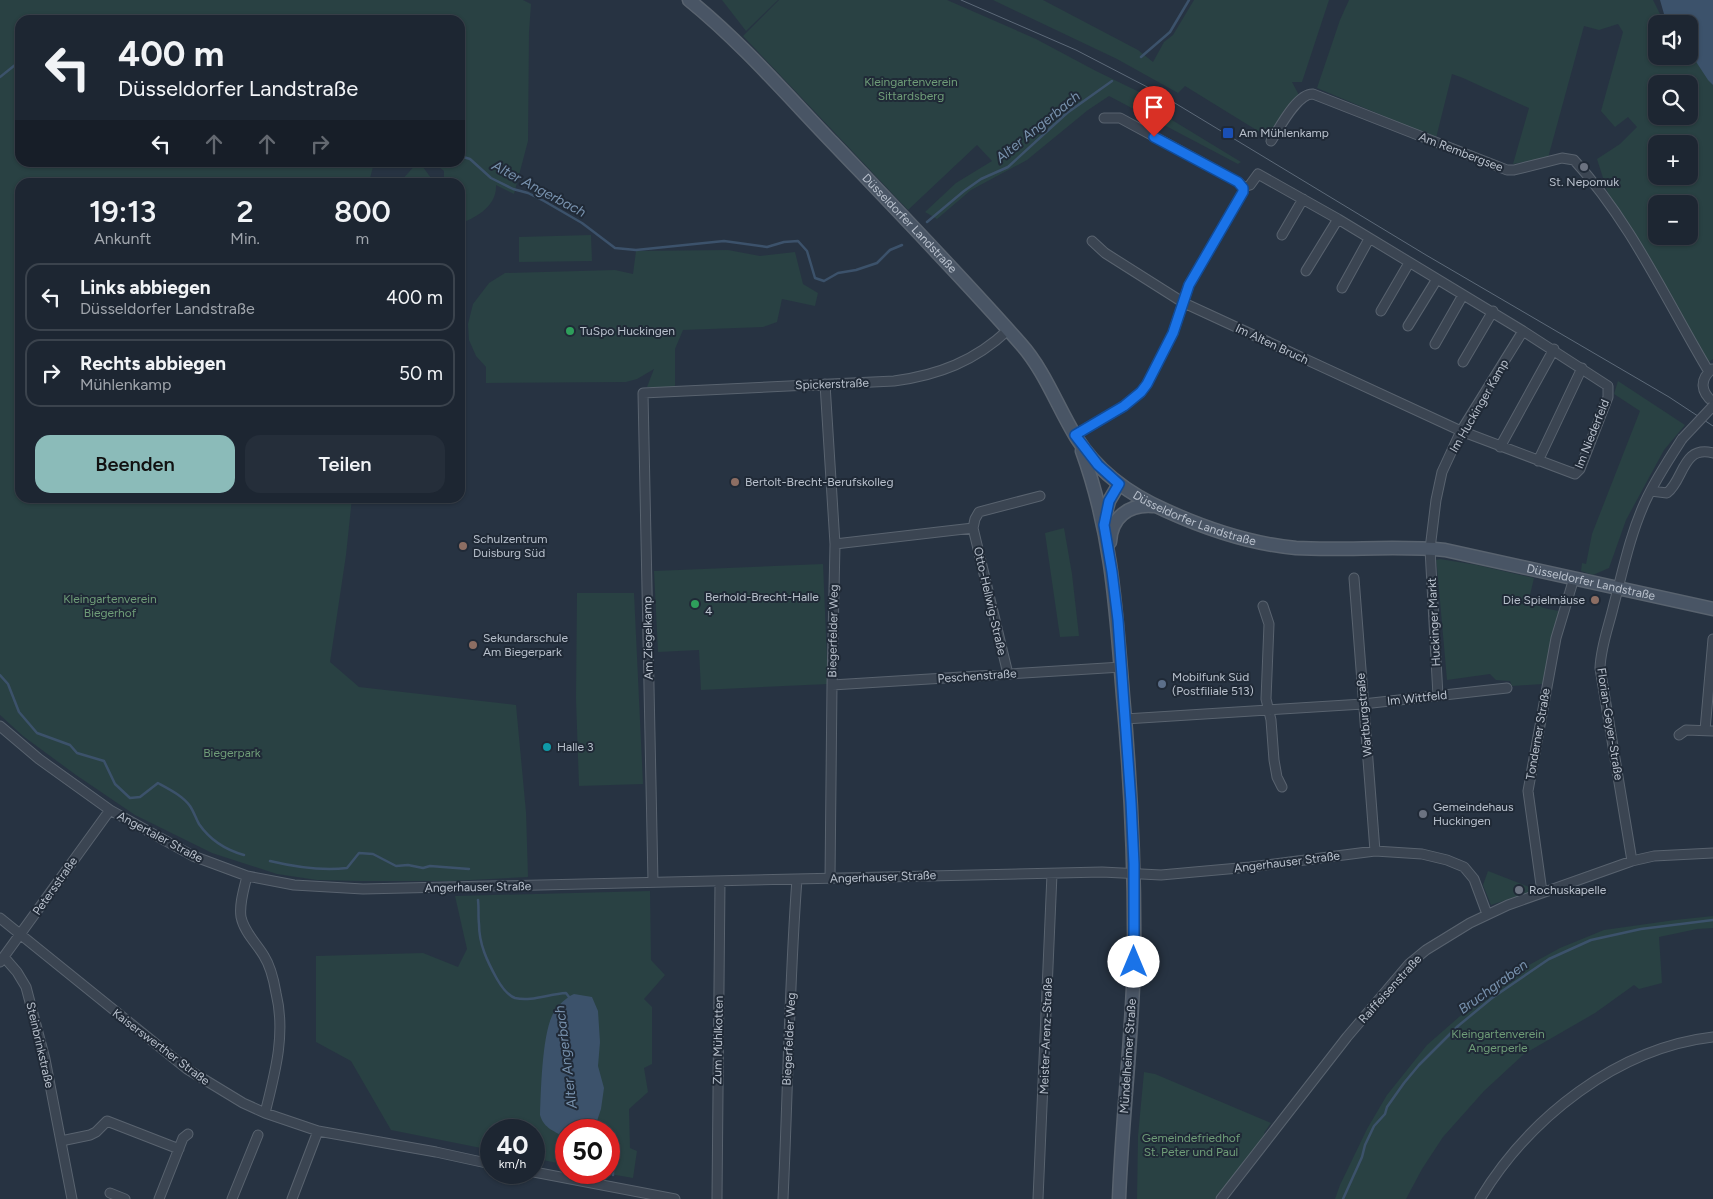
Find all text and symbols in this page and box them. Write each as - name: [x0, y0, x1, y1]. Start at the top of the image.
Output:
- map controls: [1648, 15, 1698, 245]
- button: sound: [1648, 15, 1698, 65]
- text: 400 m: [118, 33, 224, 75]
- icon: left: [35, 35, 100, 100]
- text: Düsseldorfer Landstraße: [118, 75, 358, 102]
- park label: Kleingartenverein Sittardsberg: [864, 75, 958, 103]
- button: search: [1648, 75, 1698, 125]
- pin: [1133, 86, 1175, 137]
- water label: Alter Angerbach: [992, 88, 1084, 167]
- icon: arrive: [1140, 93, 1168, 121]
- marker: Am Mühlenkamp: [1221, 126, 1235, 140]
- place label: Am Mühlenkamp: [1239, 126, 1329, 140]
- icon: left: [147, 130, 175, 158]
- icon: ahead: [200, 130, 228, 158]
- icon: ahead: [253, 130, 281, 158]
- icon: right: [306, 130, 334, 158]
- street label: Am Rembergsee: [1417, 130, 1505, 175]
- button: +: [1648, 135, 1698, 185]
- water label: Alter Angerbach: [488, 157, 589, 221]
- marker: St. Nepomuk: [1578, 161, 1590, 173]
- street label: Düsseldorfer Landstraße: [859, 171, 960, 276]
- place label: St. Nepomuk: [1549, 175, 1619, 189]
- text: 19:13: [89, 193, 156, 230]
- text: 2: [237, 193, 254, 230]
- text: 800: [334, 193, 391, 230]
- button: −: [1648, 195, 1698, 245]
- text: Ankunft: [94, 229, 151, 248]
- text: Min.: [230, 229, 260, 248]
- text: m: [356, 229, 369, 248]
- text: Links abbiegen: [80, 276, 211, 299]
- icon: left: [37, 283, 65, 311]
- text: 400 m: [386, 286, 443, 309]
- text: Düsseldorfer Landstraße: [80, 299, 255, 318]
- street label: Im Alten Bruch: [1233, 321, 1311, 367]
- place label: TuSpo Huckingen: [580, 324, 675, 338]
- marker: TuSpo Huckingen: [564, 325, 576, 337]
- text: Rechts abbiegen: [80, 352, 226, 375]
- street label: Im Huckinger Kamp: [1447, 357, 1511, 455]
- icon: right: [37, 359, 65, 387]
- text: 50 m: [399, 362, 443, 385]
- text: Mühlenkamp: [80, 375, 171, 394]
- street label: Spickerstraße: [795, 376, 869, 392]
- street label: Im Niederfeld: [1572, 397, 1612, 471]
- button: Beenden: [35, 435, 235, 493]
- button: Teilen: [245, 435, 445, 493]
- place label: Bertolt-Brecht-Berufskolleg: [745, 475, 893, 489]
- marker: Bertolt-Brecht-Berufskolleg: [729, 476, 741, 488]
- street label: Düsseldorfer Landstraße: [1130, 488, 1258, 548]
- place label: Schulzentrum Duisburg Süd: [473, 532, 548, 560]
- marker: Schulzentrum Duisburg Süd: [457, 540, 469, 552]
- street label: Otto-Hellwig-Straße: [971, 545, 1009, 657]
- street label: Düsseldorfer Landstraße: [1525, 561, 1657, 603]
- street label: Huckinger Markt: [1425, 577, 1443, 667]
- street label: Biegerfelder Weg: [825, 584, 841, 678]
- place label: Berhold-Brecht-Halle 4: [705, 590, 819, 618]
- park label: Kleingartenverein Biegerhof: [63, 592, 157, 620]
- place label: Die Spielmäuse: [1503, 593, 1585, 607]
- marker: Die Spielmäuse: [1589, 594, 1601, 606]
- street label: Am Ziegelkamp: [640, 596, 656, 680]
- marker: Berhold-Brecht-Halle 4: [689, 598, 701, 610]
- place label: Sekundarschule Am Biegerpark: [483, 631, 568, 659]
- marker: Sekundarschule Am Biegerpark: [467, 639, 479, 651]
- street label: Peschenstraße: [937, 666, 1017, 686]
- street label: Florian-Geyer-Straße: [1594, 667, 1626, 782]
- place label: Mobilfunk Süd (Postfiliale 513): [1172, 670, 1254, 698]
- street label: Wartburgstraße: [1353, 672, 1375, 758]
- marker: Mobilfunk Süd (Postfiliale 513): [1156, 678, 1168, 690]
- street label: Tonderner Straße: [1523, 687, 1553, 781]
- street label: Im Wittfeld: [1386, 688, 1448, 708]
- place label: Halle 3: [557, 740, 593, 754]
- marker: Halle 3: [541, 741, 553, 753]
- park label: Biegerpark: [203, 746, 261, 760]
- place label: Gemeindehaus Huckingen: [1433, 800, 1514, 828]
- marker: Gemeindehaus Huckingen: [1417, 808, 1429, 820]
- street label: Angertaler Straße: [115, 809, 205, 866]
- street label: Angerhauser Straße: [1233, 849, 1341, 875]
- street label: Petersstraße: [30, 854, 80, 918]
- street label: Angerhauser Straße: [830, 868, 937, 886]
- street label: Angerhauser Straße: [425, 879, 532, 895]
- place label: Rochuskapelle: [1529, 883, 1607, 897]
- marker: Rochuskapelle: [1513, 884, 1525, 896]
- position arrow: [1107, 935, 1159, 987]
- street label: Raiffeisenstraße: [1356, 952, 1425, 1026]
- water label: Bruchgraben: [1455, 956, 1531, 1018]
- street label: Meister-Arenz-Straße: [1037, 977, 1055, 1095]
- street label: Biegerfelder Weg: [780, 992, 798, 1086]
- street label: Zum Mühlkotten: [710, 995, 726, 1084]
- street label: Mündelheimer Straße: [1117, 998, 1139, 1114]
- street label: Steinbrinkstraße: [23, 1001, 57, 1090]
- water label: Alter Angerbach: [551, 1004, 581, 1111]
- street label: Kaiserswerther Straße: [110, 1006, 213, 1088]
- park label: Kleingartenverein Angerperle: [1451, 1027, 1545, 1055]
- speed limit sign: 50: [555, 1119, 620, 1184]
- text: 40: [496, 1130, 529, 1160]
- park label: Gemeindefriedhof St. Peter und Paul: [1142, 1131, 1241, 1159]
- text: km/h: [499, 1157, 526, 1171]

